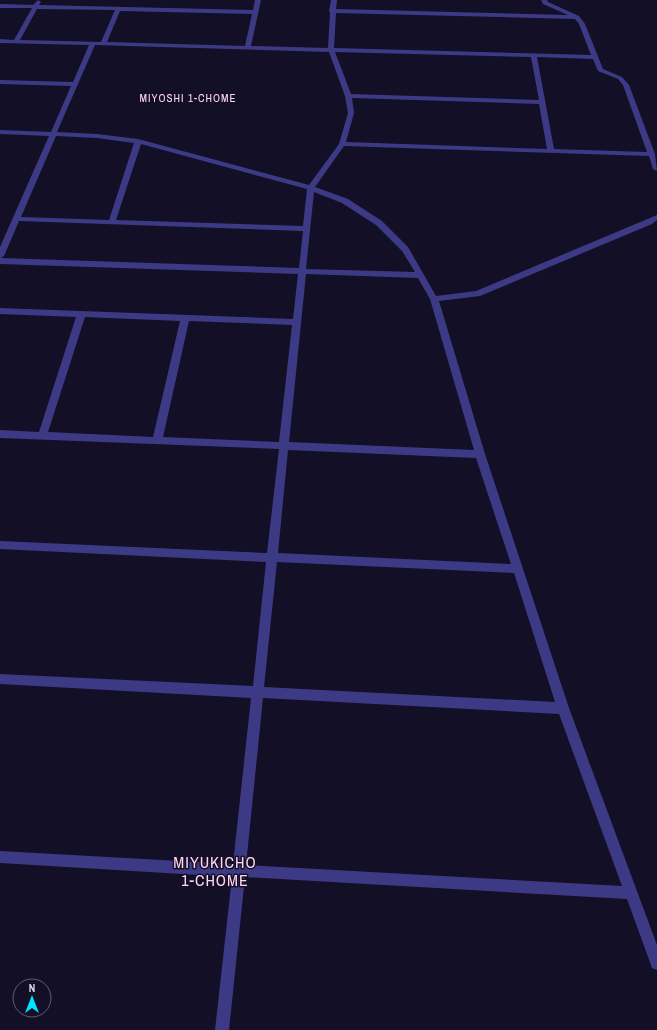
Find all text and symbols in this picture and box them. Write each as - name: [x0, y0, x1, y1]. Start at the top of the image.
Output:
- district label: MIYOSHI 1-CHOME: [139, 91, 237, 105]
- district label: MIYUKICHO 1-CHOME: [173, 851, 257, 891]
- north arrow: [12, 978, 52, 1018]
- text: N: [29, 981, 35, 995]

